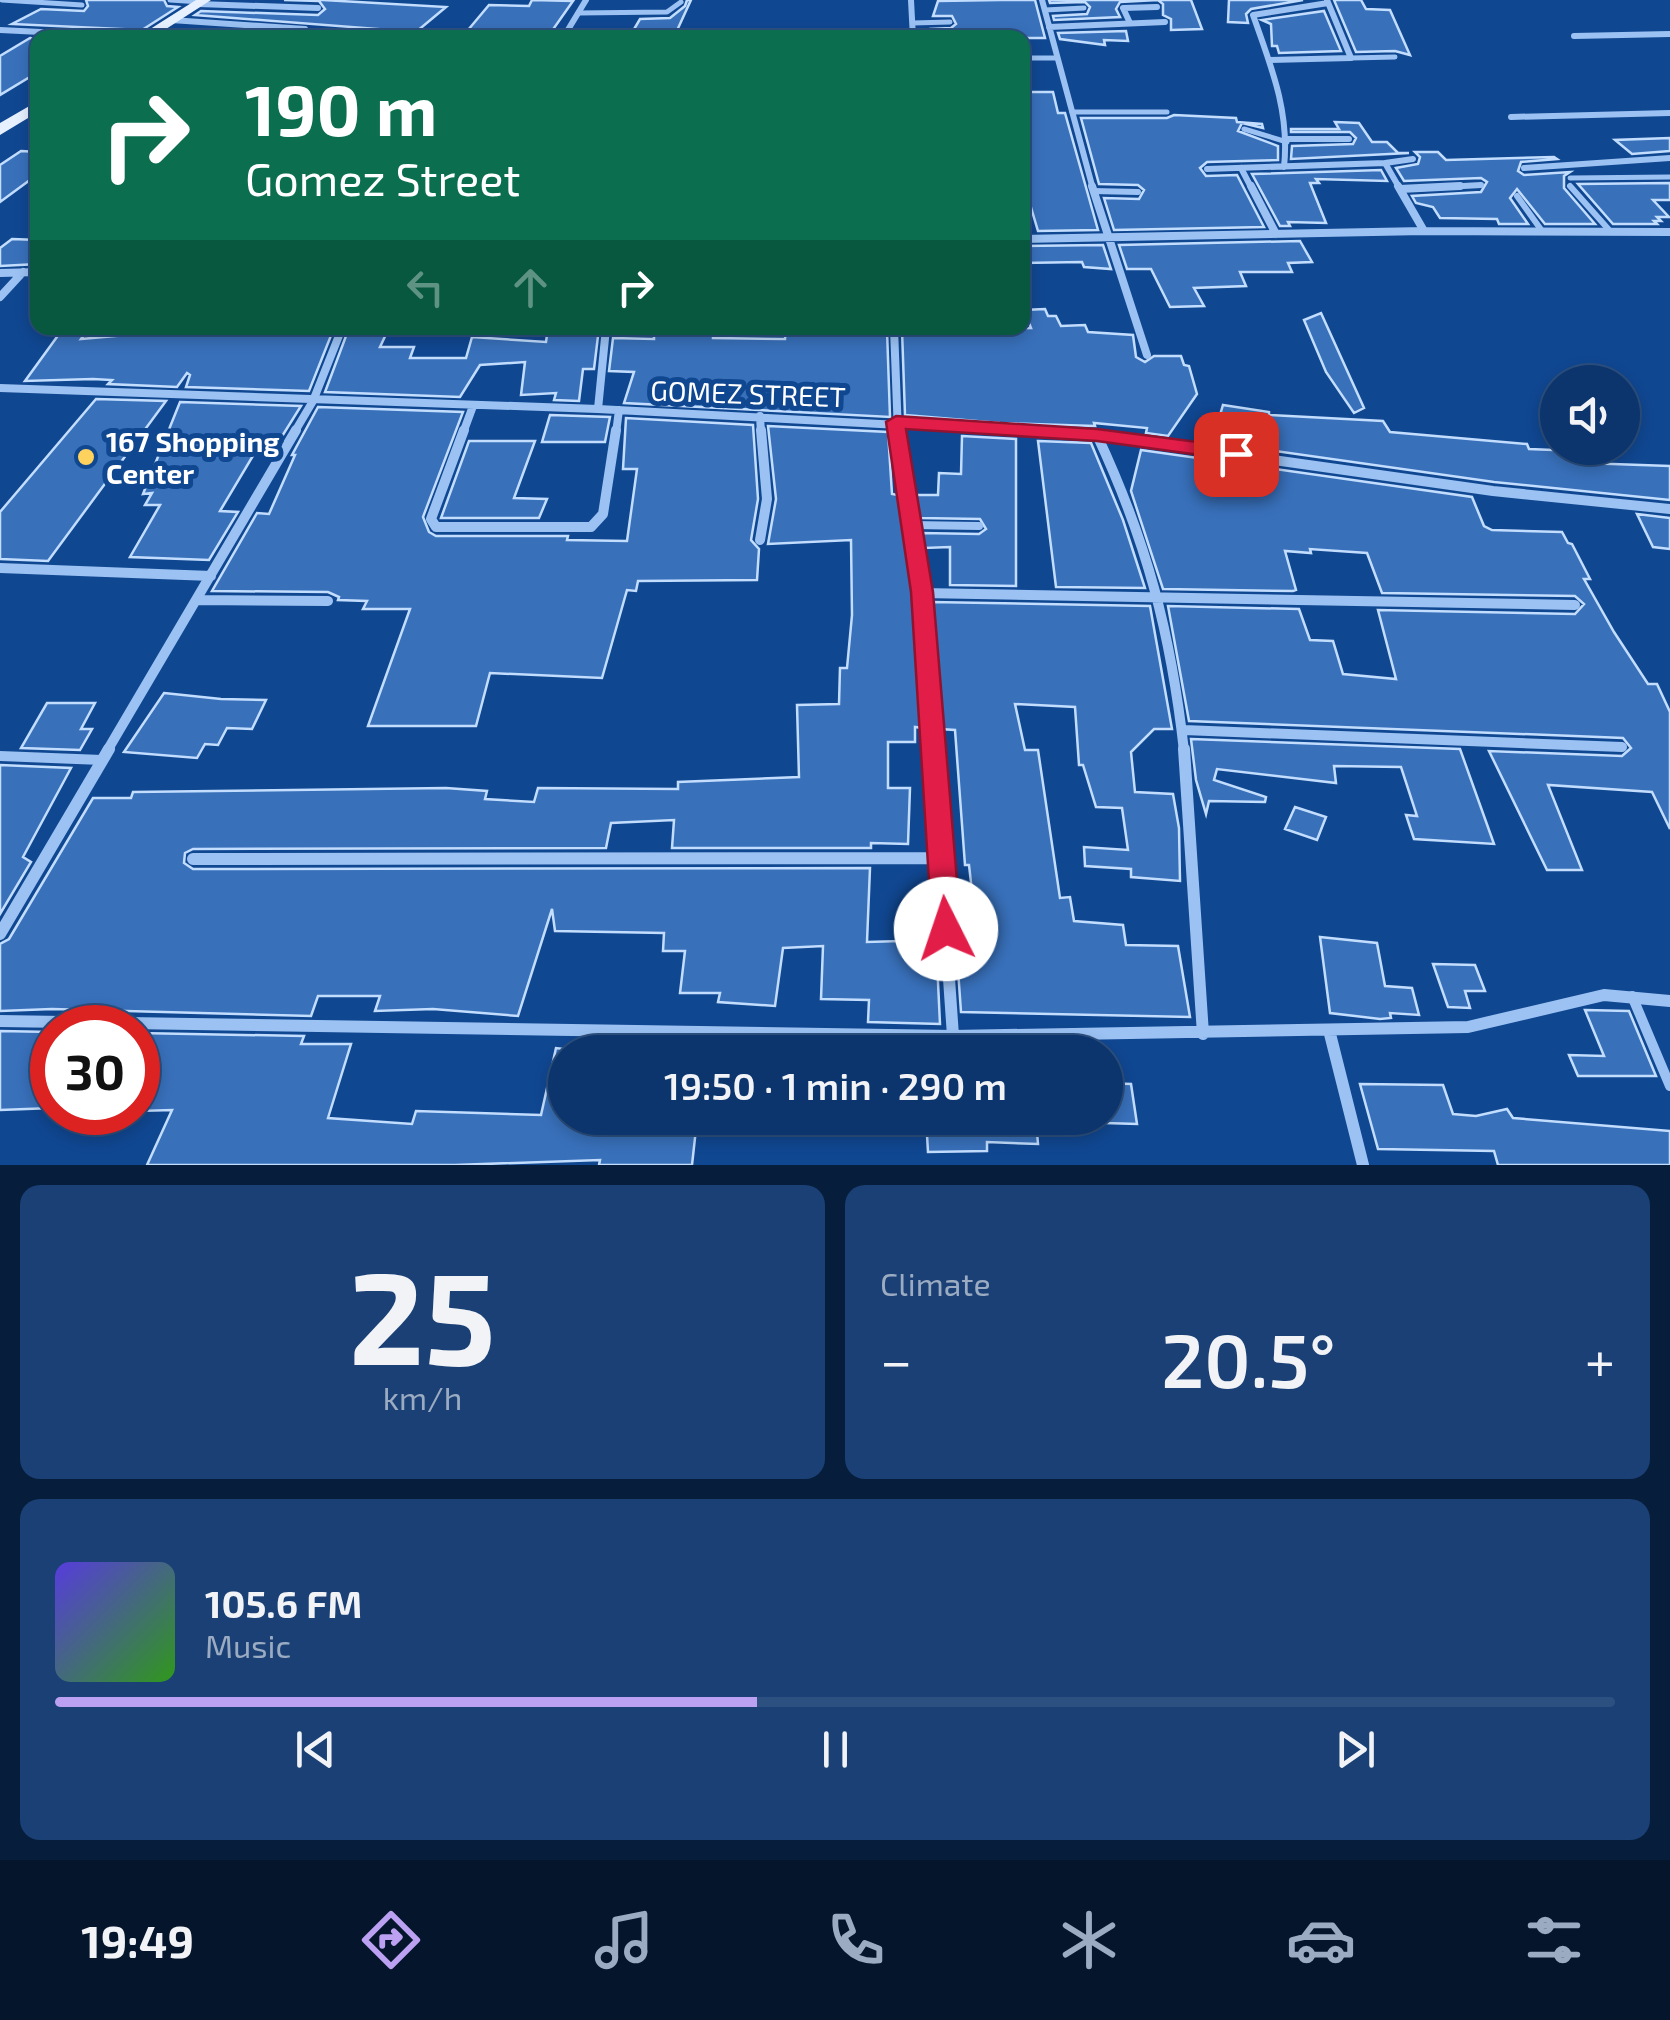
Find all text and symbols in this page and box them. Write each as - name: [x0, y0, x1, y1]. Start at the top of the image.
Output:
- text: 190 m: [245, 66, 438, 150]
- icon: right: [80, 70, 210, 200]
- text: Gomez Street: [245, 151, 520, 205]
- icon: left: [398, 260, 453, 315]
- icon: ahead: [503, 260, 558, 315]
- icon: right: [608, 260, 663, 315]
- map controls: [1540, 365, 1640, 465]
- button: sound: [1540, 365, 1640, 465]
- street label: GOMEZ STREET: [650, 373, 846, 413]
- pin: [1194, 412, 1279, 497]
- place label: 167 Shopping Center: [106, 424, 280, 490]
- icon: arrive: [1209, 427, 1264, 482]
- marker: 167 Shopping Center: [75, 446, 97, 468]
- position arrow: [894, 877, 998, 981]
- speed limit sign: 30: [30, 1005, 160, 1135]
- text: 19:50 · 1 min · 290 m: [664, 1062, 1007, 1108]
- text: 25: [349, 1235, 496, 1391]
- text: Climate: [880, 1264, 991, 1302]
- text: 20.5°: [1161, 1313, 1336, 1403]
- text: −: [880, 1326, 912, 1392]
- text: +: [1585, 1326, 1615, 1392]
- text: km/h: [383, 1378, 462, 1416]
- text: 105.6 FM: [205, 1580, 362, 1626]
- text: Music: [205, 1626, 291, 1664]
- icon: previous: [288, 1722, 343, 1777]
- icon: pause: [808, 1722, 863, 1777]
- icon: next: [1328, 1722, 1383, 1777]
- icon: directions: [356, 1905, 426, 1975]
- icon: music: [589, 1905, 659, 1975]
- icon: phone: [821, 1905, 891, 1975]
- icon: climate: [1054, 1905, 1124, 1975]
- icon: car: [1286, 1905, 1356, 1975]
- icon: filters: [1519, 1905, 1589, 1975]
- text: 19:49: [81, 1913, 194, 1967]

